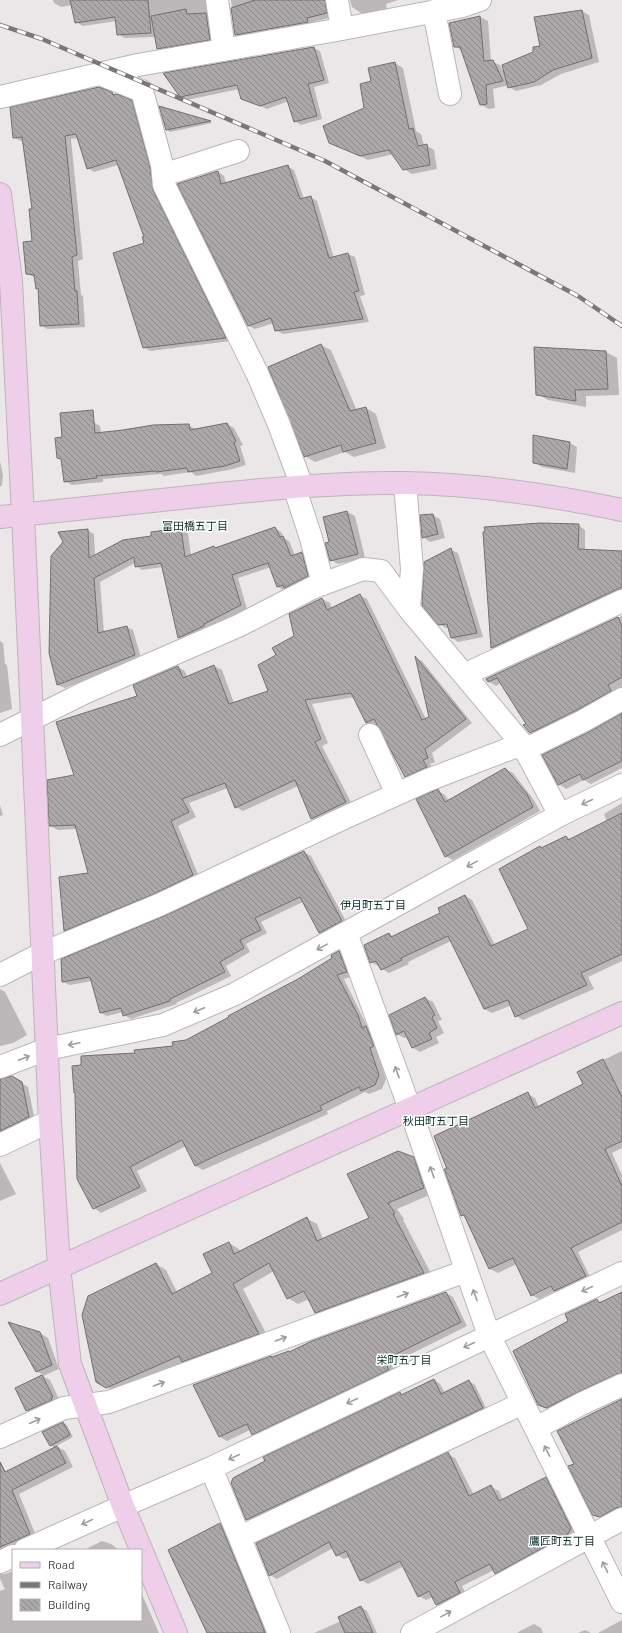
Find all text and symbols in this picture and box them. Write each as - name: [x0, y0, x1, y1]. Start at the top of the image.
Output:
- district label: 富田橋五丁目: [162, 519, 228, 532]
- one-way arrow: [581, 799, 593, 806]
- one-way arrow: [466, 860, 478, 868]
- district label: 伊月町五丁目: [340, 898, 406, 911]
- one-way arrow: [316, 943, 328, 951]
- one-way arrow: [193, 1007, 205, 1014]
- one-way arrow: [68, 1040, 81, 1048]
- one-way arrow: [17, 1054, 29, 1062]
- one-way arrow: [392, 1067, 400, 1079]
- district label: 秋田町五丁目: [403, 1114, 469, 1127]
- one-way arrow: [428, 1166, 435, 1179]
- one-way arrow: [581, 1286, 593, 1293]
- one-way arrow: [470, 1289, 478, 1301]
- one-way arrow: [397, 1290, 409, 1298]
- one-way arrow: [275, 1335, 287, 1343]
- one-way arrow: [463, 1342, 475, 1349]
- district label: 栄町五丁目: [377, 1353, 432, 1366]
- one-way arrow: [153, 1380, 166, 1387]
- one-way arrow: [346, 1398, 358, 1405]
- one-way arrow: [29, 1416, 41, 1424]
- one-way arrow: [543, 1445, 550, 1457]
- one-way arrow: [229, 1454, 241, 1461]
- one-way arrow: [81, 1519, 93, 1526]
- district label: 鷹匠町五丁目: [529, 1534, 595, 1547]
- legend: [12, 1549, 142, 1621]
- text: Road: [48, 1557, 75, 1571]
- one-way arrow: [601, 1562, 608, 1574]
- text: Railway: [48, 1577, 88, 1591]
- text: Building: [48, 1597, 90, 1611]
- one-way arrow: [440, 1610, 452, 1618]

